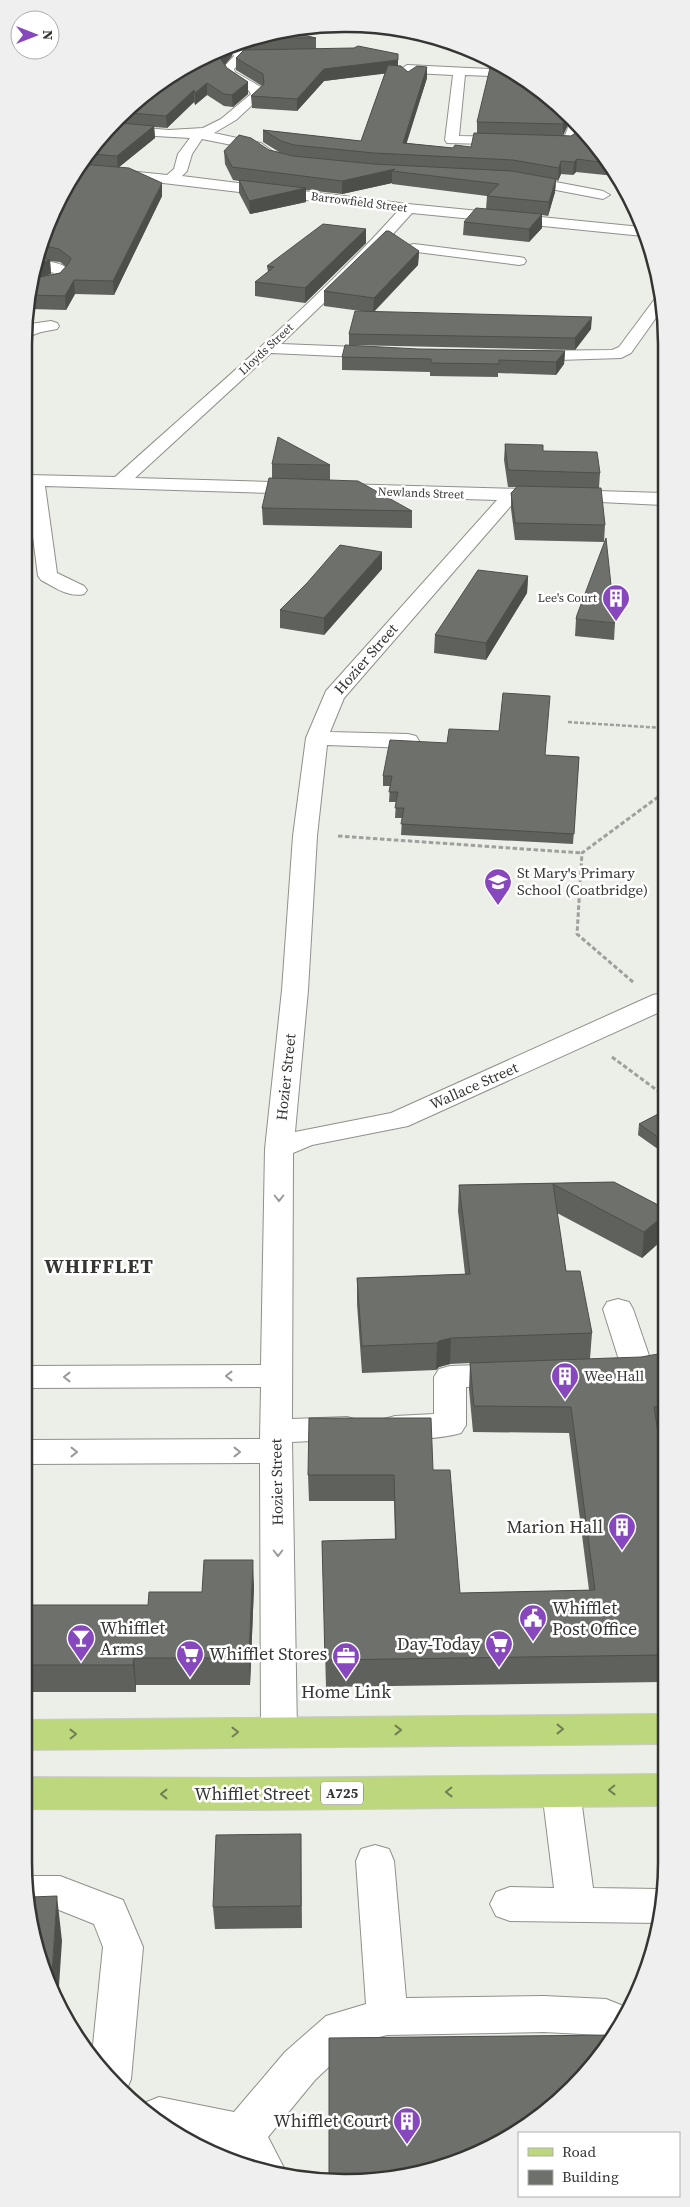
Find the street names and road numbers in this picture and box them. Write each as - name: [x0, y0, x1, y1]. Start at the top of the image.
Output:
- street label: Barrowfield Street: [310, 188, 408, 216]
- street label: Lloyds Street: [235, 320, 297, 378]
- street label: Newlands Street: [378, 484, 464, 503]
- street label: Hozier Street: [329, 619, 402, 699]
- street label: Hozier Street: [270, 1032, 301, 1121]
- street label: Wallace Street: [426, 1057, 521, 1114]
- street label: Hozier Street: [265, 1438, 288, 1526]
- street label: Whifflet Street: [194, 1781, 310, 1806]
- road number: A725: [321, 1782, 363, 1805]

